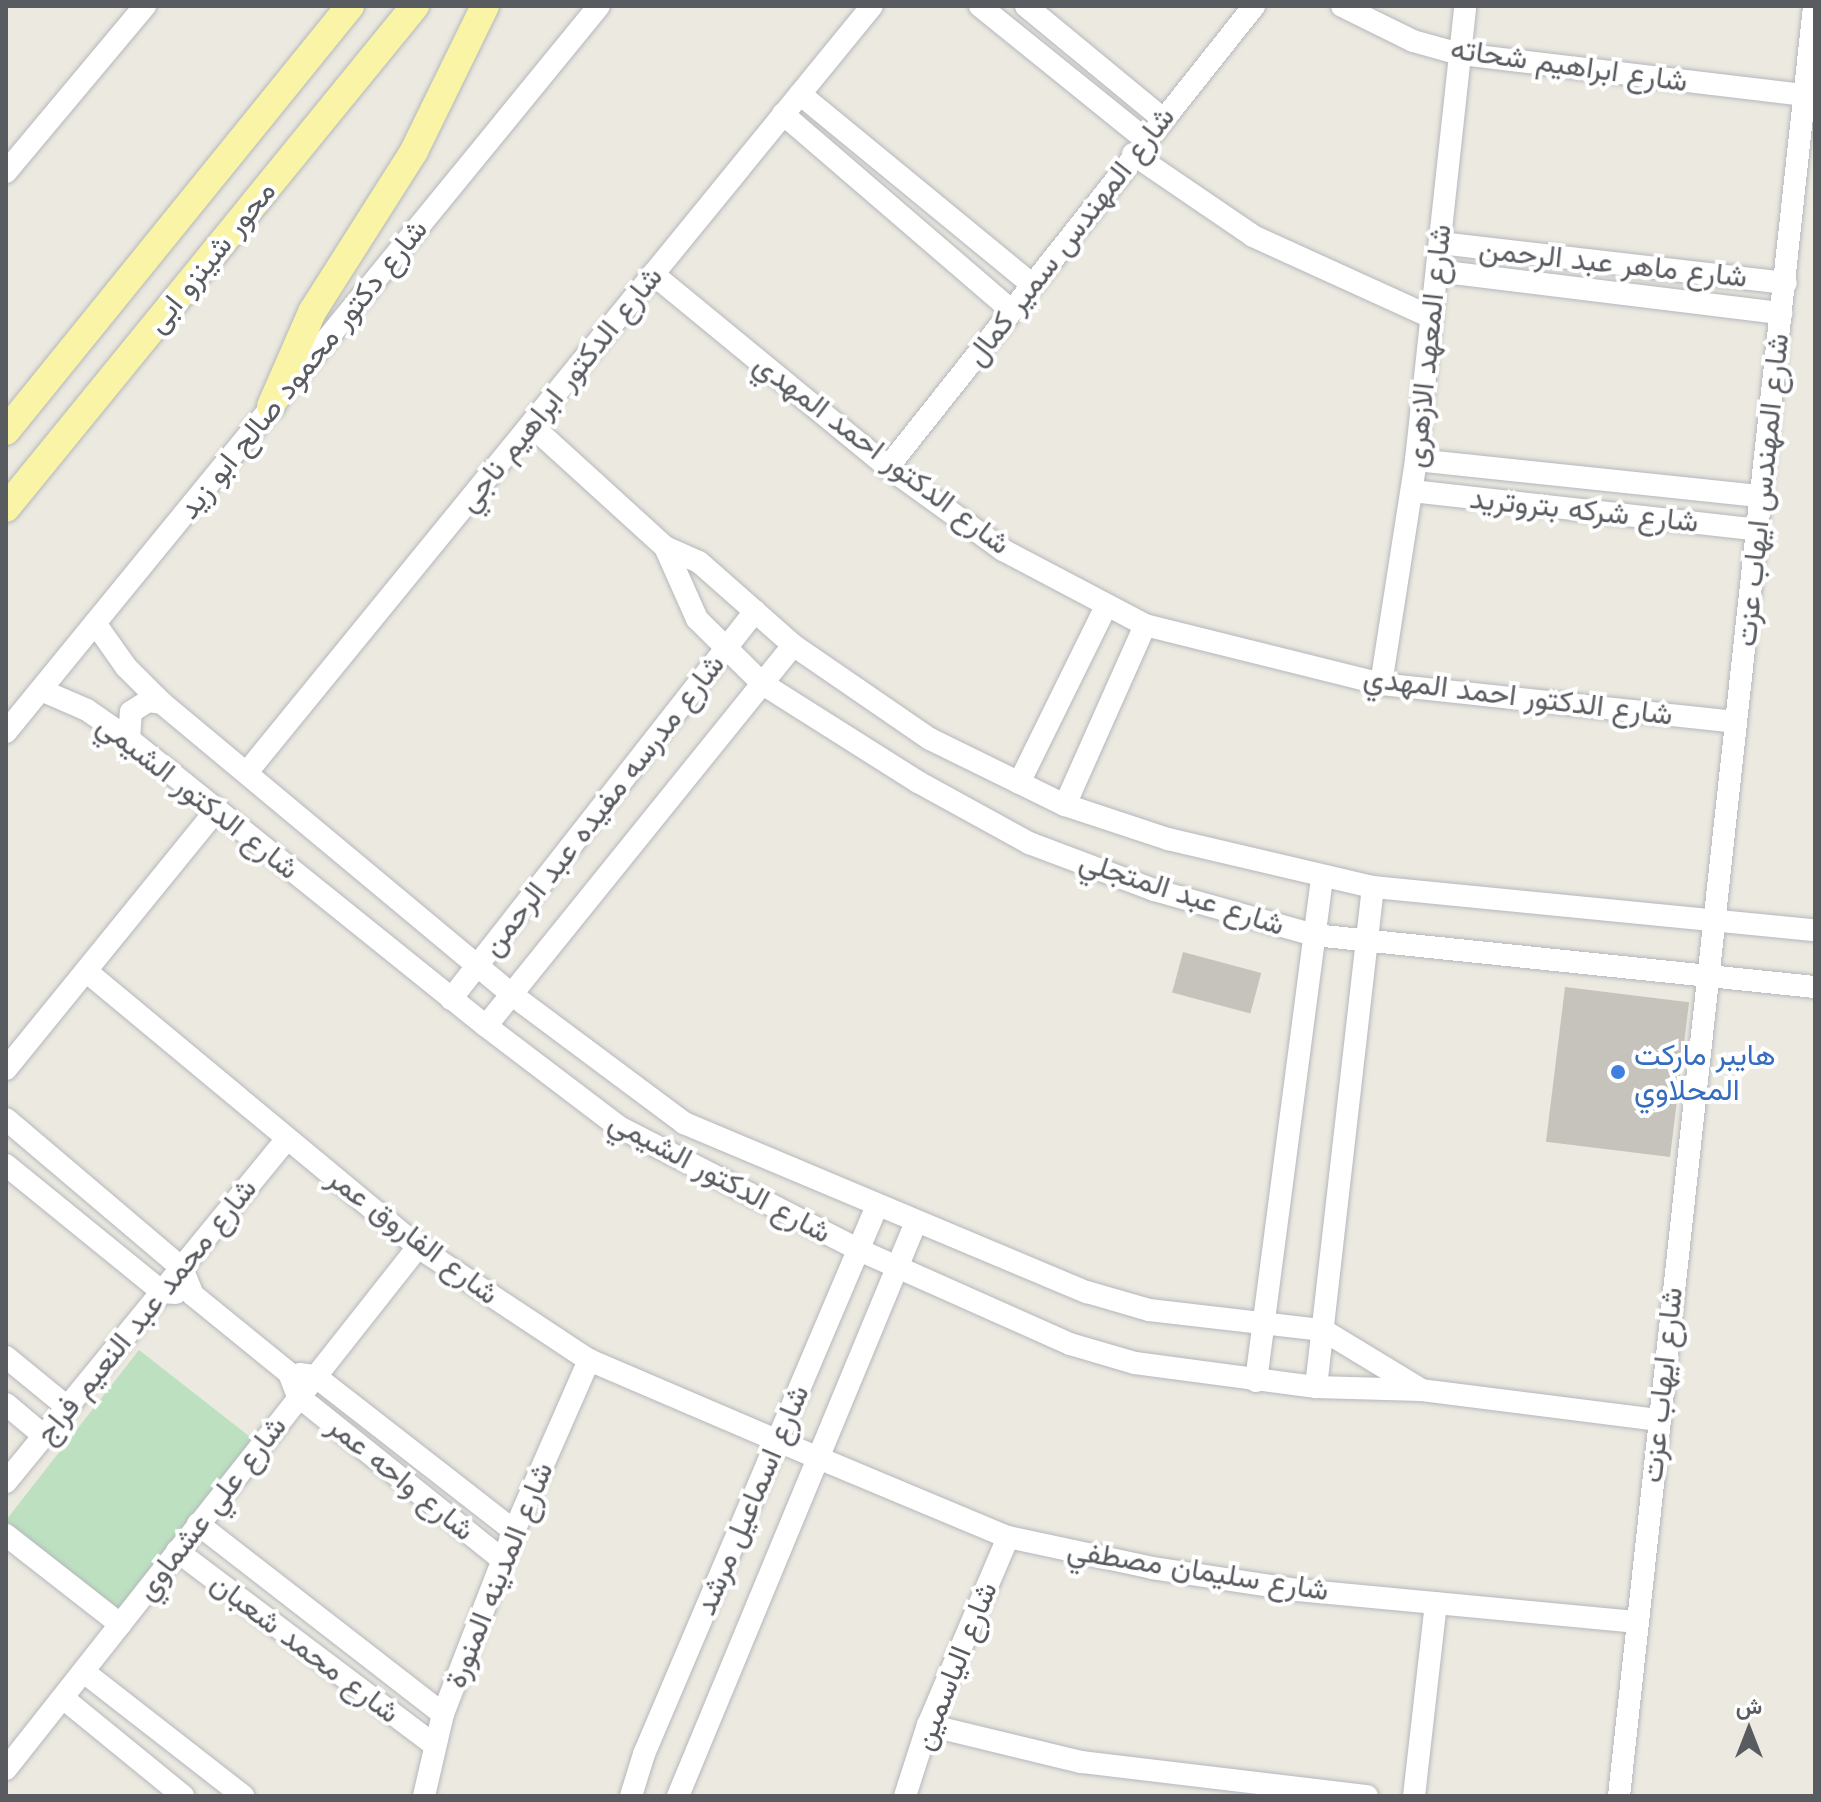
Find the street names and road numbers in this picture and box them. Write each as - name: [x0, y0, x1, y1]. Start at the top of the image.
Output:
- street label: شارع ابراهيم شحاته: [1448, 31, 1690, 99]
- street label: شارع المهندس سمير كمال: [958, 99, 1182, 373]
- street label: محور شينزو ابى: [139, 174, 283, 340]
- street label: شارع دكتور محمود صالح ابو زيد: [171, 212, 435, 526]
- street label: شارع المعهد الازهرى: [1397, 222, 1459, 470]
- street label: شارع ماهر عبد الرحمن: [1477, 231, 1749, 295]
- street label: شارع الدكتور ابراهيم ناجي: [450, 259, 670, 519]
- street label: شارع المهندس ايهاب عزت: [1728, 332, 1796, 648]
- street label: شارع الدكتور احمد المهدي: [747, 346, 1017, 562]
- street label: شارع شركه بتروتريد: [1468, 480, 1700, 540]
- street label: شارع مدرسه مفيده عبد الرحمن: [474, 647, 732, 963]
- street label: شارع الدكتور احمد المهدي: [1361, 659, 1675, 733]
- street label: شارع الدكتور الشيمي: [90, 707, 306, 887]
- street label: شارع عبد المتجلي: [1075, 843, 1289, 943]
- street label: شارع الدكتور الشيمي: [603, 1103, 837, 1251]
- street label: شارع الفاروق عمر: [320, 1160, 506, 1312]
- street label: شارع محمد عبد النعيم فراج: [28, 1171, 264, 1451]
- street label: شارع ايهاب عزت: [1634, 1285, 1690, 1485]
- street label: شارع اسماعيل مرشد: [687, 1380, 817, 1620]
- street label: شارع واحه عمر: [320, 1408, 482, 1548]
- street label: شارع علي عشماوي: [128, 1409, 294, 1607]
- street label: شارع المدينه المنورة: [437, 1457, 561, 1693]
- street label: شارع سليمان مصطفي: [1065, 1532, 1331, 1608]
- street label: شارع محمد شعبان: [203, 1565, 407, 1731]
- street label: شارع الياسمين: [905, 1577, 1005, 1755]

